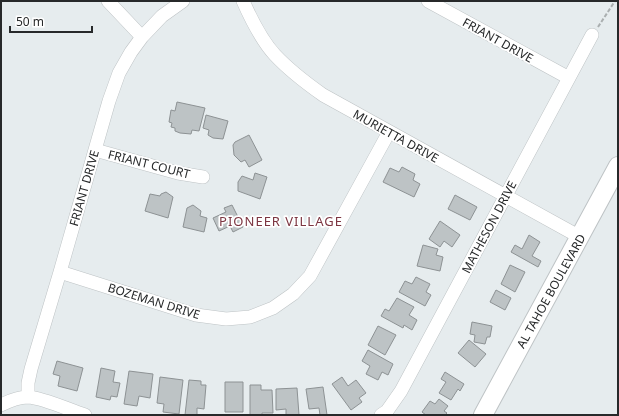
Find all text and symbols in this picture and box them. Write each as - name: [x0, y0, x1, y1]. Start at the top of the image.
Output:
- scale bar: [10, 8, 92, 34]
- text: 50 m: [16, 13, 44, 30]
- street label: FRIANT DRIVE: [460, 14, 536, 66]
- street label: MURIETTA DRIVE: [350, 105, 442, 167]
- street label: FRIANT COURT: [106, 146, 192, 182]
- street label: FRIANT DRIVE: [65, 148, 103, 228]
- street label: MATHESON DRIVE: [457, 178, 521, 276]
- district label: PIONEER VILLAGE: [219, 212, 343, 230]
- street label: AL TAHOE BOULEVARD: [513, 231, 590, 351]
- street label: BOZEMAN DRIVE: [106, 279, 202, 323]

